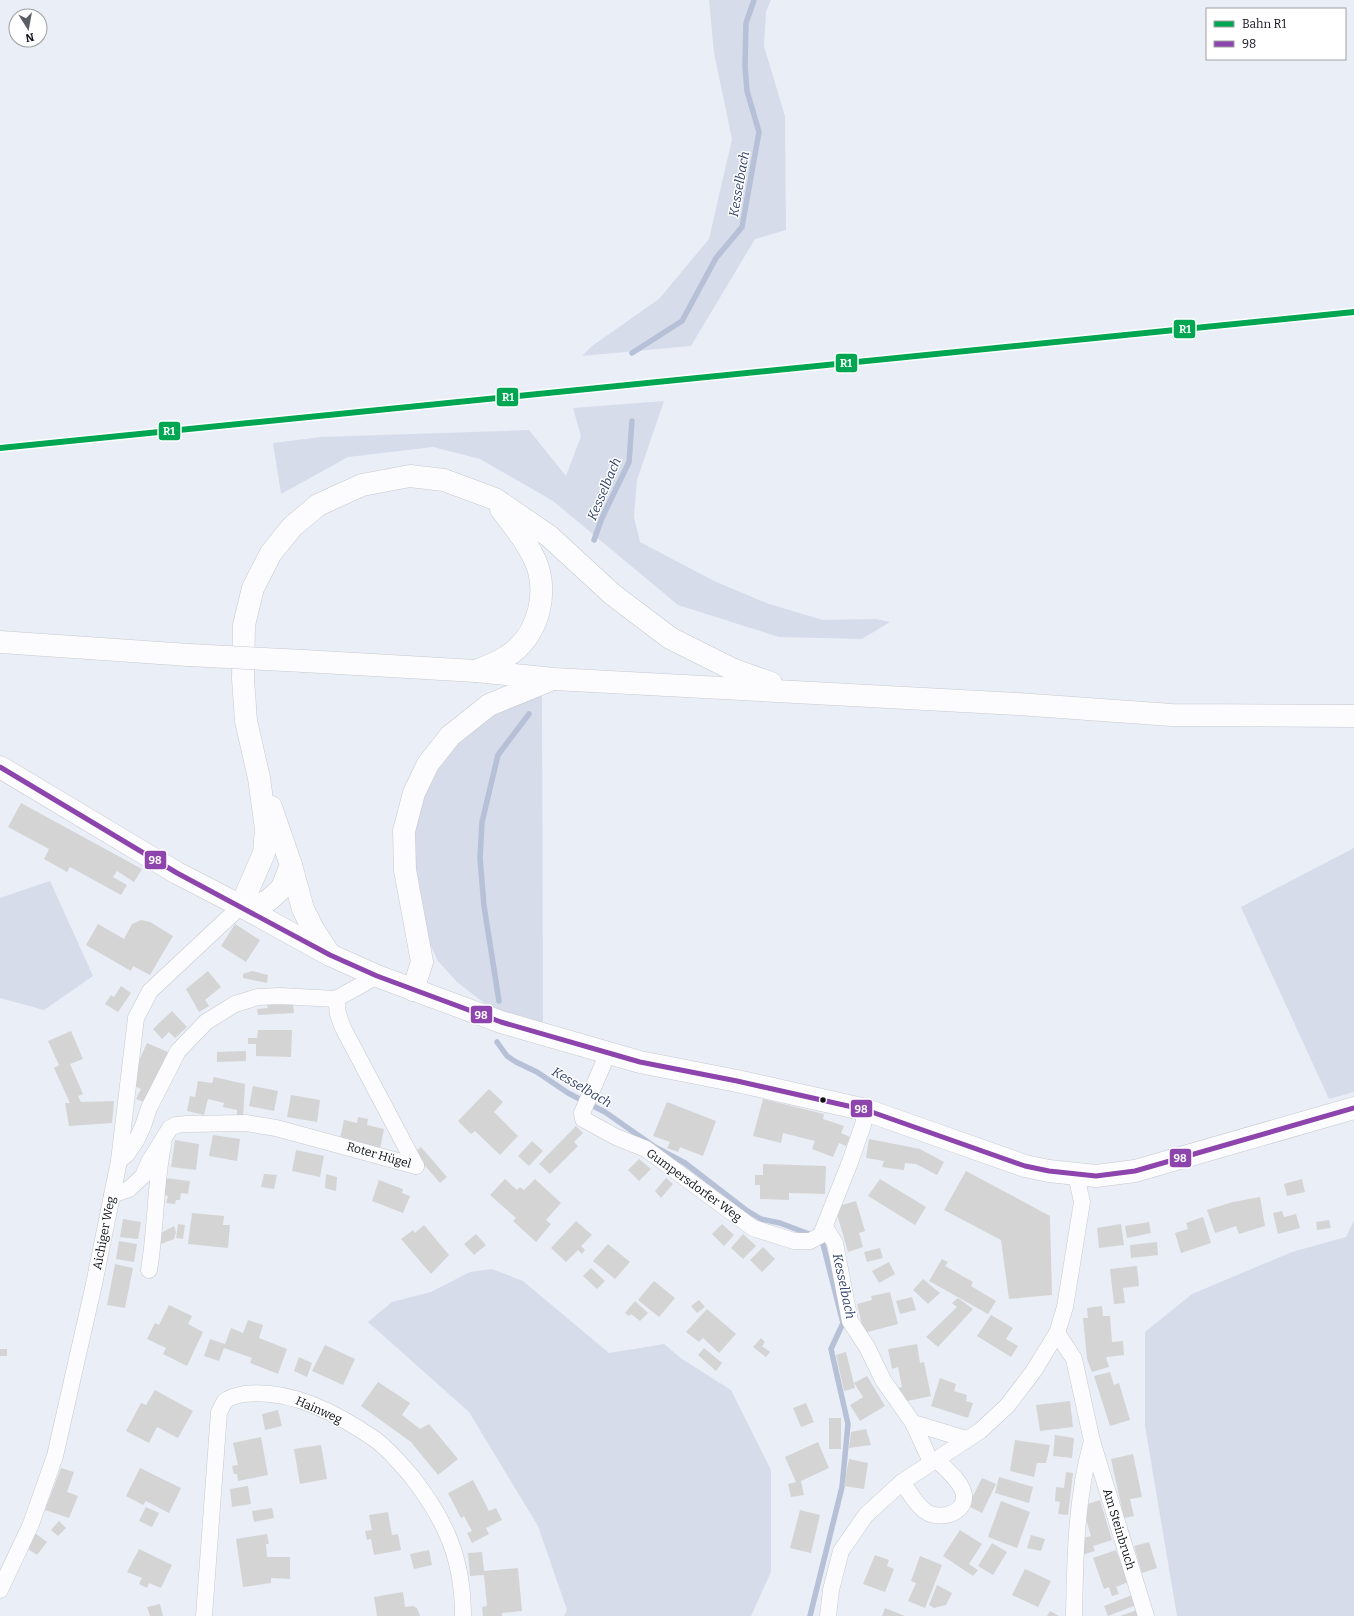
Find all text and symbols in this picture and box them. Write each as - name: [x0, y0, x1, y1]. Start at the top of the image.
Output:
- north arrow: [8, 8, 48, 48]
- legend: [1206, 8, 1346, 60]
- text: Bahn R1: [1242, 17, 1286, 31]
- text: N: [24, 30, 35, 45]
- text: 98: [1242, 37, 1256, 51]
- water label: Kesselbach: [726, 150, 752, 218]
- line badge: R1: [1173, 319, 1196, 339]
- text: R1: [1179, 323, 1191, 336]
- line badge: R1: [835, 353, 858, 373]
- text: R1: [840, 357, 852, 370]
- line badge: R1: [496, 387, 519, 407]
- text: R1: [502, 391, 514, 404]
- line badge: R1: [158, 421, 181, 441]
- text: R1: [163, 425, 175, 438]
- water label: Kesselbach: [584, 455, 624, 523]
- line badge: 98: [144, 850, 167, 870]
- text: 98: [148, 854, 162, 867]
- line badge: 98: [470, 1005, 493, 1024]
- text: 98: [474, 1009, 488, 1022]
- water label: Kesselbach: [549, 1064, 615, 1110]
- unlabelled marker: [818, 1095, 828, 1105]
- line badge: 98: [850, 1099, 873, 1118]
- text: 98: [854, 1103, 868, 1116]
- street label: Roter Hügel: [345, 1139, 413, 1171]
- street label: Gumpersdorfer Weg: [644, 1146, 745, 1224]
- line badge: 98: [1169, 1148, 1192, 1168]
- text: 98: [1173, 1152, 1187, 1165]
- street label: Aichiger Weg: [90, 1195, 118, 1271]
- water label: Kesselbach: [830, 1252, 858, 1320]
- street label: Hainweg: [294, 1394, 345, 1427]
- street label: Am Steinbruch: [1100, 1487, 1138, 1572]

